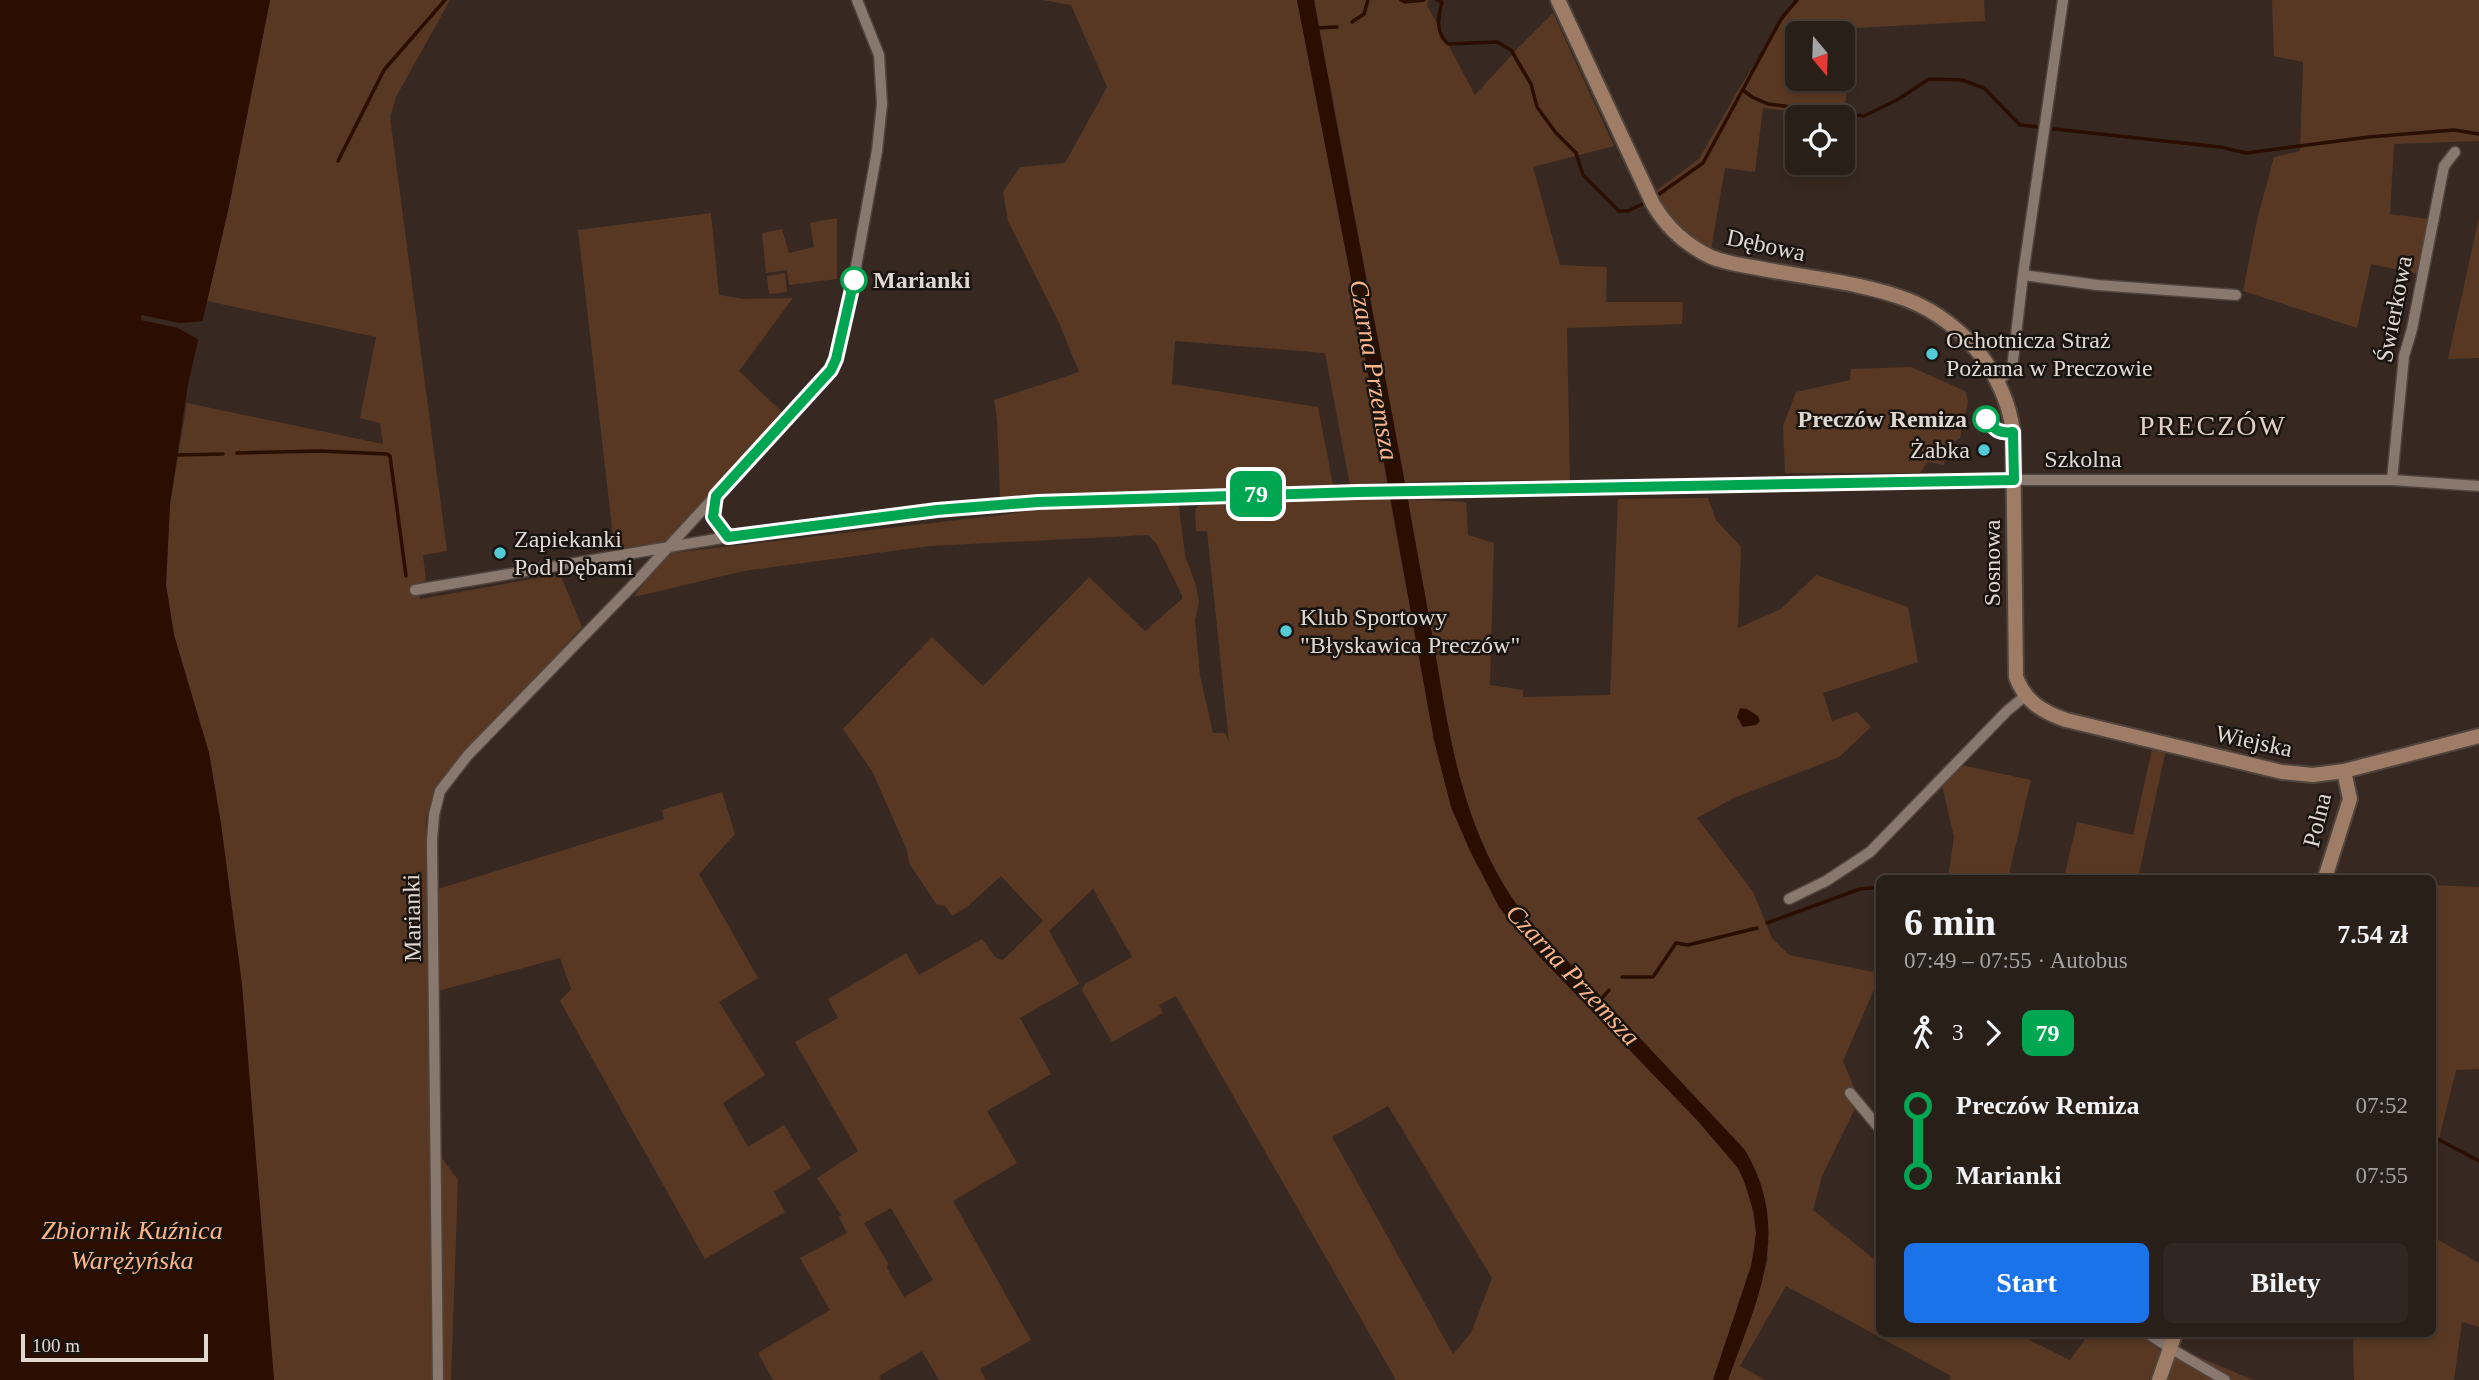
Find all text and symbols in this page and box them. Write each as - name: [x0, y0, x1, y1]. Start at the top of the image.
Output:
- north arrow: [1785, 21, 1855, 91]
- map controls: [1785, 21, 1855, 175]
- button: locate: [1785, 105, 1855, 175]
- street label: Dębowa: [1724, 224, 1808, 266]
- street label: Świerkowa: [2371, 253, 2417, 364]
- marker: Marianki: [841, 267, 867, 293]
- place label: Marianki: [873, 267, 971, 293]
- water label: Czarna Przemsza: [1344, 277, 1404, 463]
- place label: Ochotnicza Straż Pożarna w Preczowie: [1946, 327, 2153, 381]
- marker: Ochotnicza Straż Pożarna w Preczowie: [1924, 346, 1940, 362]
- place label: Preczów Remiza: [1798, 406, 1967, 432]
- marker: Preczów Remiza: [1973, 406, 1999, 432]
- district label: PRECZÓW: [2139, 410, 2287, 441]
- place label: Żabka: [1910, 437, 1970, 463]
- marker: Żabka: [1976, 442, 1992, 458]
- street label: Szkolna: [2044, 446, 2122, 472]
- line badge: 79: [1224, 471, 1288, 517]
- text: 79: [1244, 481, 1268, 507]
- street label: Sosnowa: [1979, 519, 2005, 606]
- place label: Zapiekanki Pod Dębami: [514, 526, 634, 580]
- marker: Zapiekanki Pod Dębami: [492, 545, 508, 561]
- place label: Klub Sportowy "Błyskawica Preczów": [1300, 604, 1520, 658]
- marker: Klub Sportowy "Błyskawica Preczów": [1278, 623, 1294, 639]
- street label: Wiejska: [2213, 720, 2295, 762]
- street label: Polna: [2298, 790, 2336, 850]
- street label: Marianki: [398, 873, 426, 962]
- water label: Czarna Przemsza: [1500, 898, 1646, 1052]
- text: 6 min: [1904, 901, 1996, 943]
- text: 7.54 zł: [2337, 920, 2408, 949]
- text: 07:49 – 07:55 · Autobus: [1904, 948, 2128, 973]
- icon: walk: [1904, 1014, 1942, 1052]
- icon: forward: [1974, 1014, 2012, 1052]
- text: 3: [1952, 1020, 1964, 1045]
- text: 79: [2036, 1020, 2060, 1046]
- text: Preczów Remiza: [1956, 1091, 2140, 1120]
- text: 07:52: [2356, 1093, 2408, 1118]
- text: Marianki: [1956, 1161, 2061, 1190]
- text: 07:55: [2356, 1163, 2408, 1188]
- water label: Zbiornik Kuźnica Warężyńska: [41, 1216, 223, 1275]
- button: Start: [1904, 1243, 2149, 1323]
- button: Bilety: [2163, 1243, 2408, 1323]
- scale bar: [21, 1331, 208, 1363]
- text: 100 m: [32, 1335, 80, 1356]

